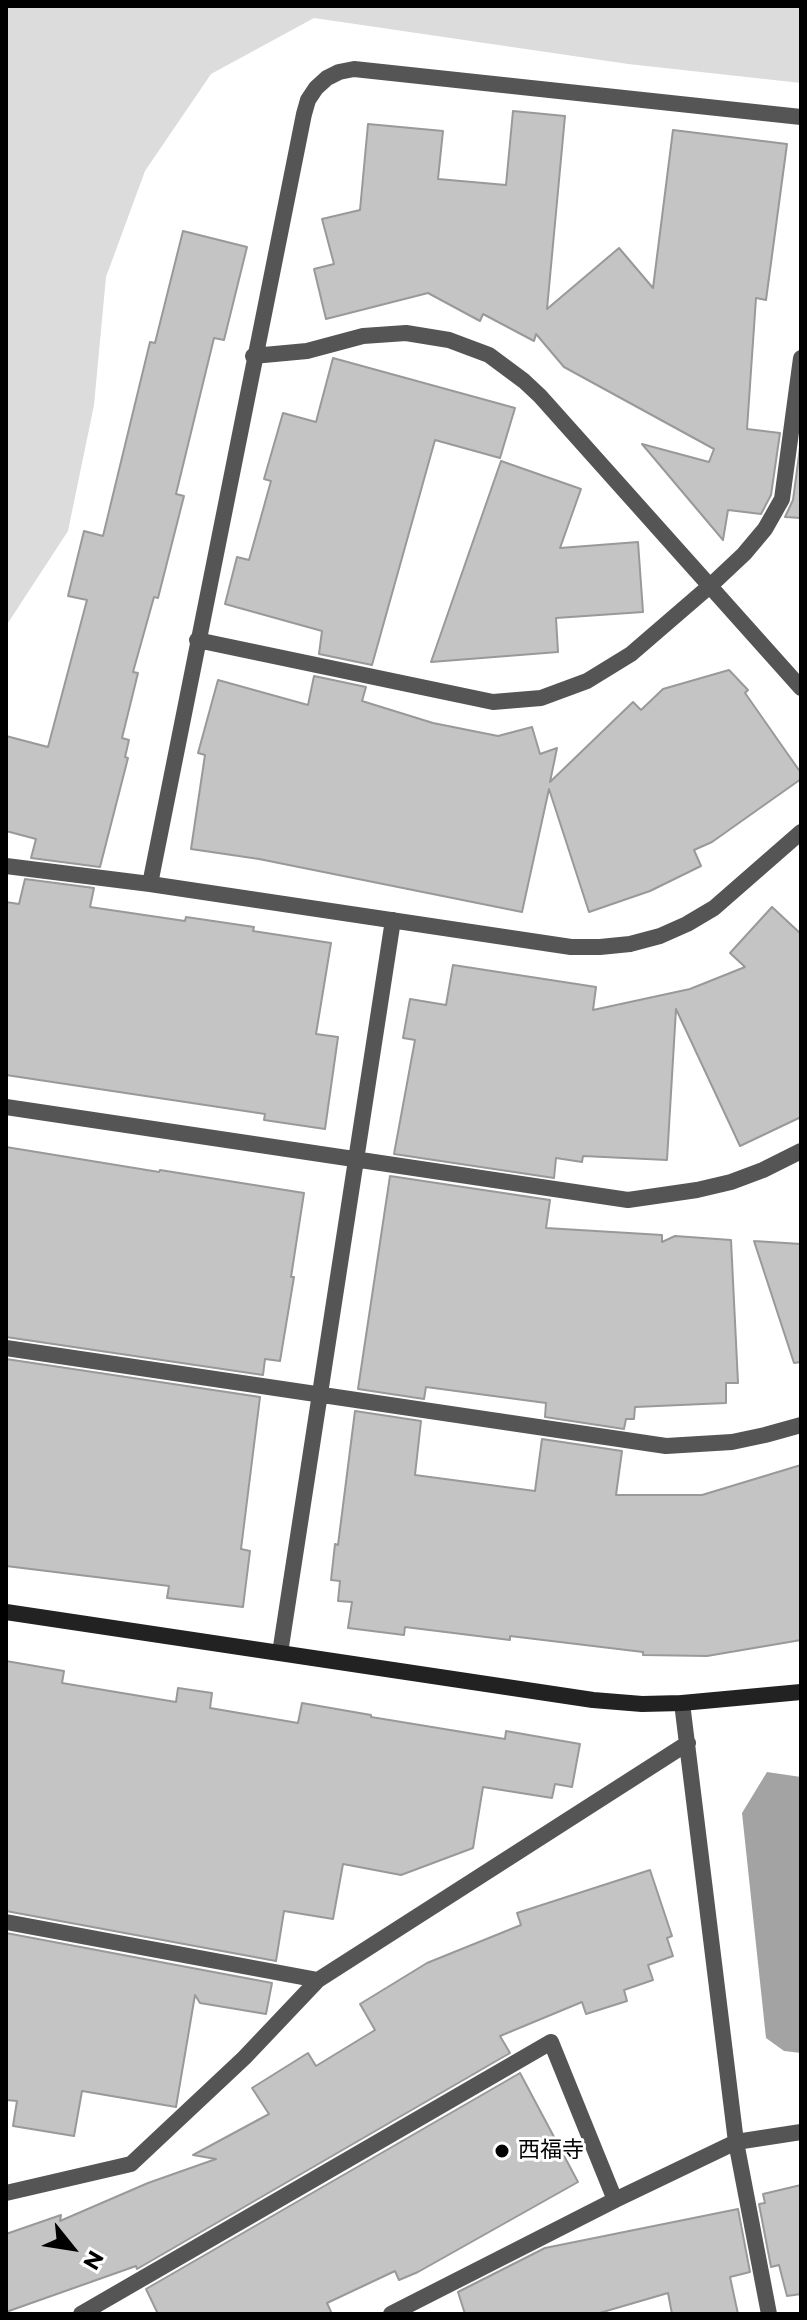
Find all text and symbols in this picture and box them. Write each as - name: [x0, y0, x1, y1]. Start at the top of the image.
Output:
- place label: 西福寺: [518, 2138, 584, 2164]
- marker: 西福寺: [493, 2142, 511, 2160]
- north arrow: [32, 2208, 112, 2288]
- text: N: [77, 2246, 109, 2275]

